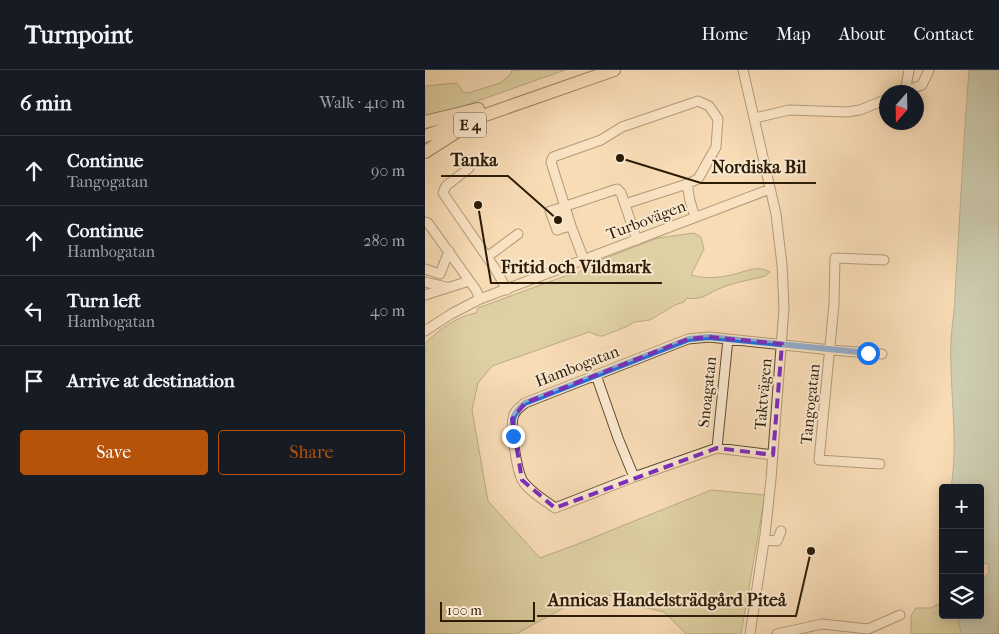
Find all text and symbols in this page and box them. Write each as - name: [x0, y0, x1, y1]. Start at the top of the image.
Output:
- text: Turnpoint: [25, 21, 133, 49]
- text: Home: [701, 24, 748, 45]
- text: Map: [776, 24, 811, 45]
- text: About: [839, 24, 885, 45]
- text: Contact: [913, 24, 974, 45]
- north arrow: [879, 85, 924, 130]
- text: 6 min: [20, 91, 72, 115]
- text: Walk · 410 m: [320, 93, 405, 112]
- road number: E 4: [454, 112, 486, 138]
- callout: Tanka: [441, 143, 508, 176]
- text: Continue: [67, 150, 143, 172]
- text: Tanka: [450, 150, 498, 171]
- callout: Nordiska Bil: [701, 150, 816, 183]
- icon: ahead: [20, 157, 48, 185]
- text: Nordiska Bil: [712, 157, 807, 178]
- text: 90 m: [371, 161, 405, 180]
- text: Tangogatan: [67, 172, 148, 191]
- street label: Turbovägen: [604, 196, 689, 244]
- text: Continue: [67, 220, 143, 242]
- icon: ahead: [20, 227, 48, 255]
- text: 280 m: [363, 231, 405, 250]
- text: Hambogatan: [67, 242, 155, 261]
- callout: Fritid och Vildmark: [491, 250, 662, 283]
- text: Fritid och Vildmark: [500, 257, 652, 278]
- text: Turn left: [67, 290, 141, 312]
- icon: left: [20, 297, 48, 325]
- text: 40 m: [370, 301, 405, 320]
- text: Hambogatan: [67, 312, 155, 331]
- street label: Hambogatan: [532, 341, 622, 391]
- route start: [857, 342, 880, 365]
- street label: Snoagatan: [694, 355, 720, 428]
- street label: Taktvägen: [750, 357, 776, 431]
- street label: Tangogatan: [796, 362, 824, 445]
- icon: arrive: [20, 367, 48, 395]
- text: Arrive at destination: [67, 370, 235, 392]
- route end: [502, 425, 525, 448]
- button: Save: [20, 430, 208, 475]
- button: Share: [218, 430, 405, 475]
- map controls: [939, 484, 984, 619]
- button: +: [939, 484, 984, 529]
- button: −: [939, 529, 984, 574]
- button: layers: [939, 574, 984, 619]
- callout: Annicas Handelsträdgård Piteå: [537, 583, 796, 616]
- text: Annicas Handelsträdgård Piteå: [547, 590, 787, 611]
- scale bar: [440, 599, 535, 622]
- text: 100 m: [447, 602, 482, 619]

